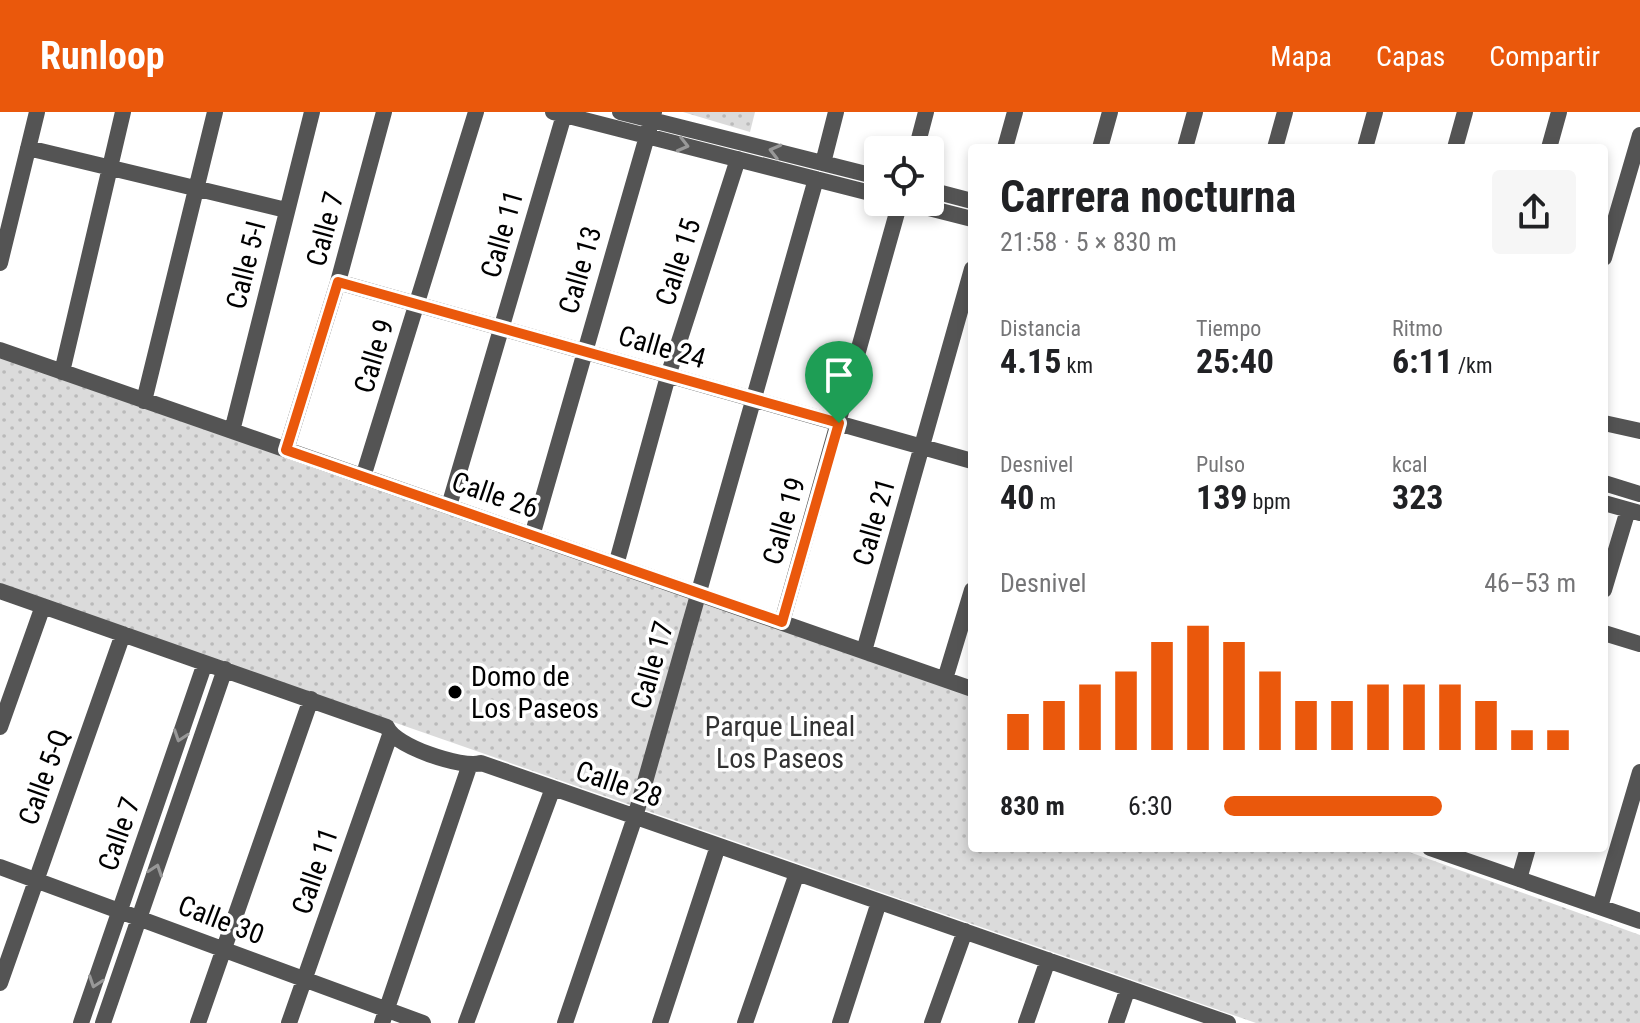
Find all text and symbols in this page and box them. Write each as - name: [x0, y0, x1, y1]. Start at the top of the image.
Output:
- text: Runloop: [40, 34, 165, 78]
- text: Mapa: [1270, 40, 1332, 73]
- text: Capas: [1376, 40, 1445, 73]
- text: Compartir: [1489, 40, 1600, 73]
- one-way arrow: [675, 136, 689, 153]
- map controls: [864, 136, 944, 216]
- button: locate: [864, 136, 944, 216]
- one-way arrow: [769, 144, 783, 161]
- button: share: [1492, 170, 1576, 254]
- text: Carrera nocturna: [1000, 171, 1296, 223]
- street label: Calle 11: [474, 187, 530, 281]
- street label: Calle 7: [299, 188, 351, 270]
- street label: Calle 15: [649, 214, 707, 310]
- street label: Calle 5-I: [219, 218, 273, 312]
- street label: Calle 13: [552, 223, 608, 317]
- text: 21:58 · 5 × 830 m: [1000, 227, 1177, 257]
- street label: Calle 9: [347, 315, 401, 397]
- text: Distancia: [1000, 316, 1081, 341]
- text: Tiempo: [1196, 316, 1261, 341]
- text: Ritmo: [1392, 316, 1443, 341]
- street label: Calle 24: [615, 319, 709, 375]
- pin: [805, 341, 873, 423]
- text: 4.15: [1000, 341, 1061, 381]
- text: 25:40: [1196, 341, 1274, 381]
- text: 6:11: [1392, 341, 1453, 381]
- icon: arrive: [817, 353, 861, 397]
- text: km: [1061, 353, 1093, 378]
- text: /km: [1453, 353, 1493, 378]
- text: Desnivel: [1000, 452, 1073, 477]
- text: Pulso: [1196, 452, 1245, 477]
- text: kcal: [1392, 452, 1427, 477]
- street label: Calle 26: [447, 465, 543, 525]
- street label: Calle 19: [756, 474, 812, 568]
- street label: Calle 21: [846, 475, 902, 569]
- text: 40: [1000, 477, 1034, 517]
- text: 139: [1196, 477, 1248, 517]
- text: 323: [1392, 477, 1444, 517]
- text: m: [1034, 489, 1056, 514]
- text: bpm: [1248, 489, 1291, 514]
- text: Desnivel: [1000, 568, 1087, 598]
- text: 46–53 m: [1484, 568, 1576, 598]
- street label: Calle 17: [624, 618, 680, 712]
- place label: Domo de Los Paseos: [471, 660, 599, 725]
- marker: Domo de Los Paseos: [446, 683, 464, 701]
- park label: Parque Lineal Los Paseos: [705, 710, 855, 775]
- street label: Calle 5-Q: [12, 725, 76, 829]
- one-way arrow: [174, 729, 190, 743]
- street label: Calle 28: [571, 754, 667, 814]
- text: 830 m: [1000, 791, 1065, 821]
- text: 6:30: [1128, 791, 1173, 821]
- street label: Calle 7: [91, 793, 147, 875]
- street label: Calle 11: [285, 823, 345, 919]
- one-way arrow: [146, 864, 162, 878]
- street label: Calle 30: [173, 889, 269, 951]
- one-way arrow: [89, 974, 105, 988]

